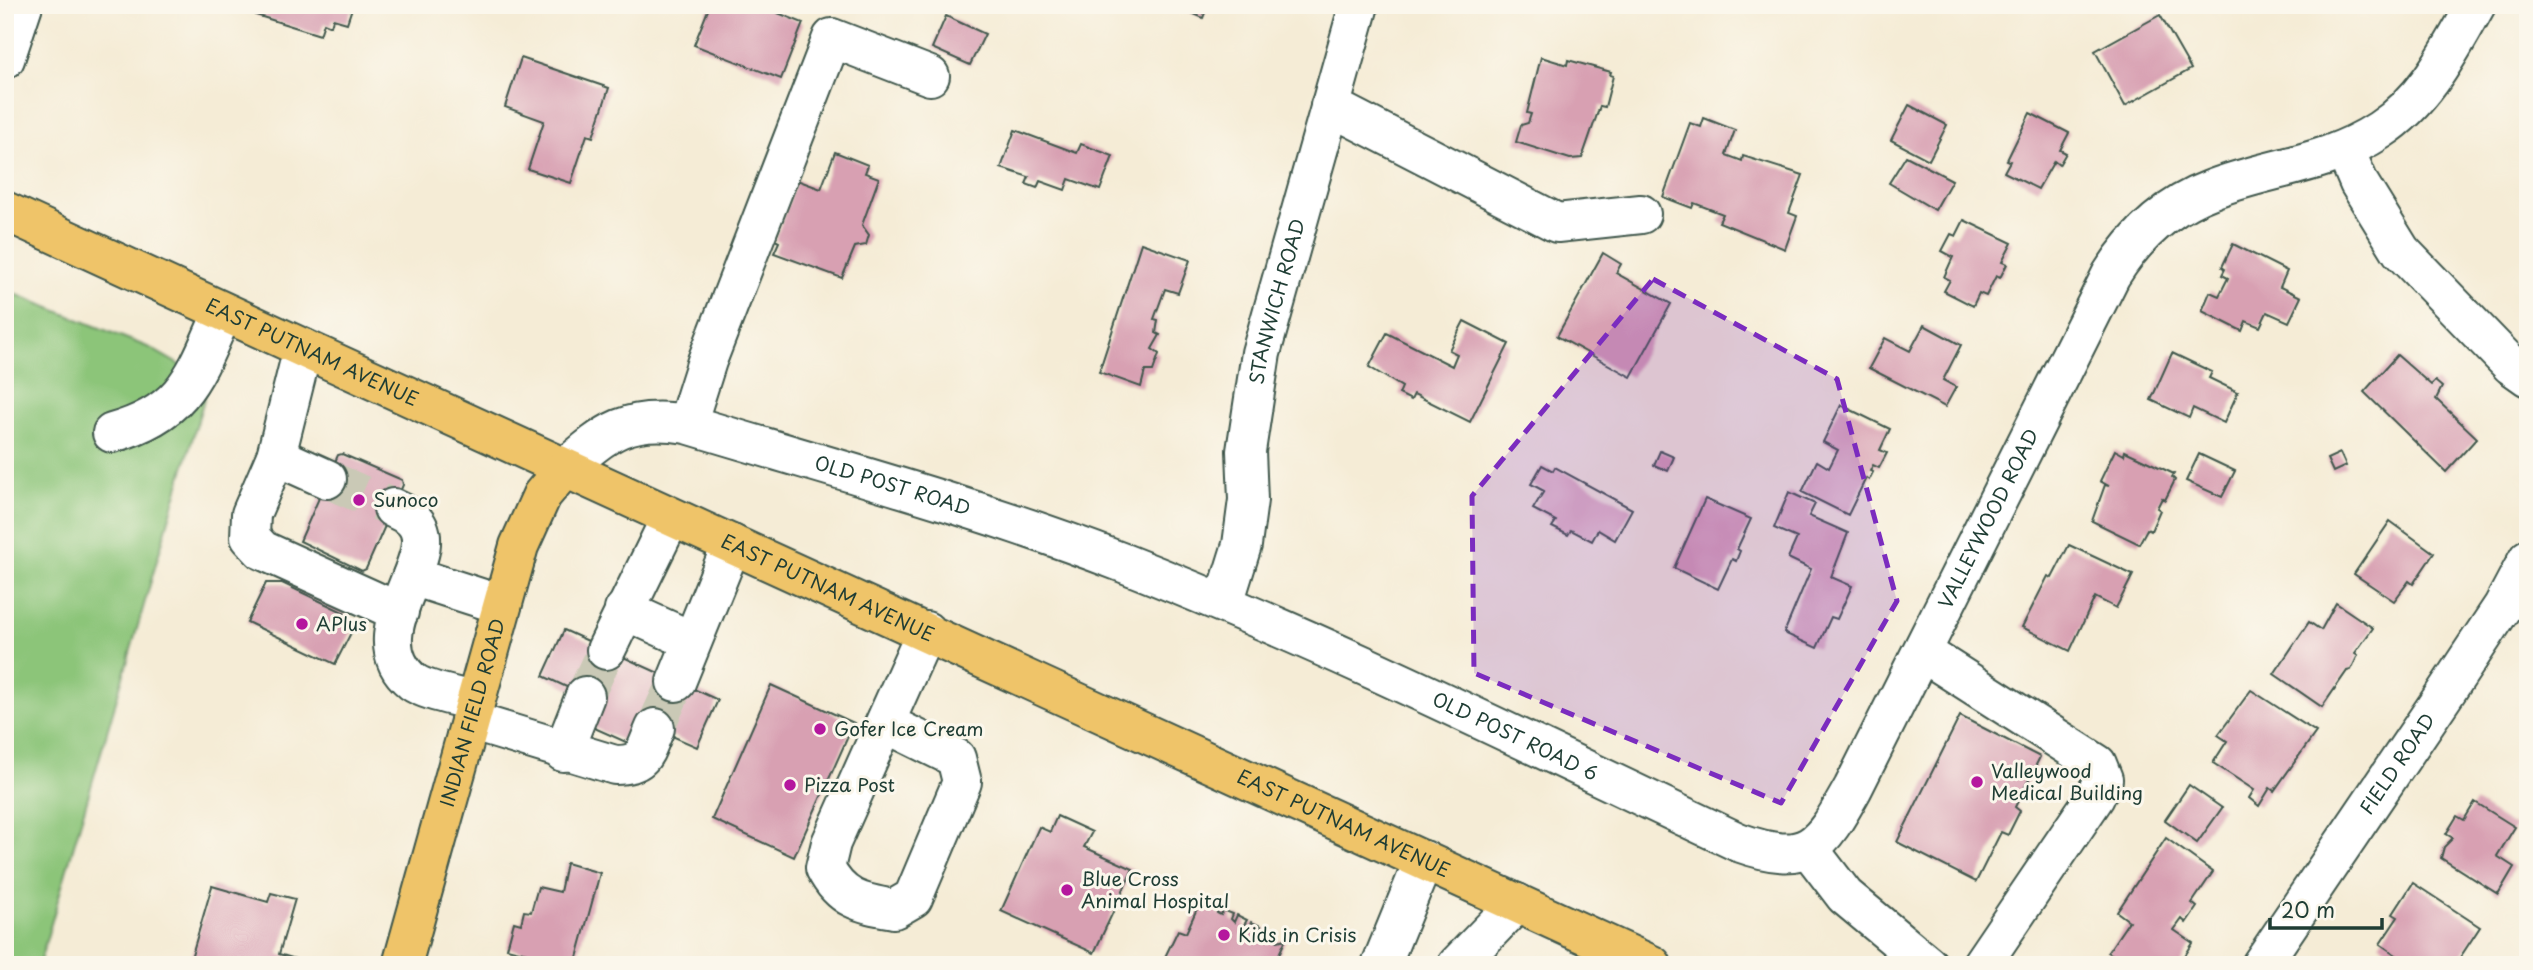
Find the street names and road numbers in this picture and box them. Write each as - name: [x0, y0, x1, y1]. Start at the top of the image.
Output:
- street label: STANWICH ROAD: [1241, 215, 1311, 386]
- street label: EAST PUTNAM AVENUE: [201, 290, 424, 412]
- street label: VALLEYWOOD ROAD: [1931, 423, 2045, 613]
- street label: OLD POST ROAD: [811, 448, 974, 521]
- street label: EAST PUTNAM AVENUE: [717, 526, 939, 648]
- street label: INDIAN FIELD ROAD: [432, 615, 511, 810]
- street label: OLD POST ROAD 6: [1428, 684, 1603, 787]
- street label: FIELD ROAD: [2352, 707, 2441, 820]
- street label: EAST PUTNAM AVENUE: [1233, 762, 1455, 883]

